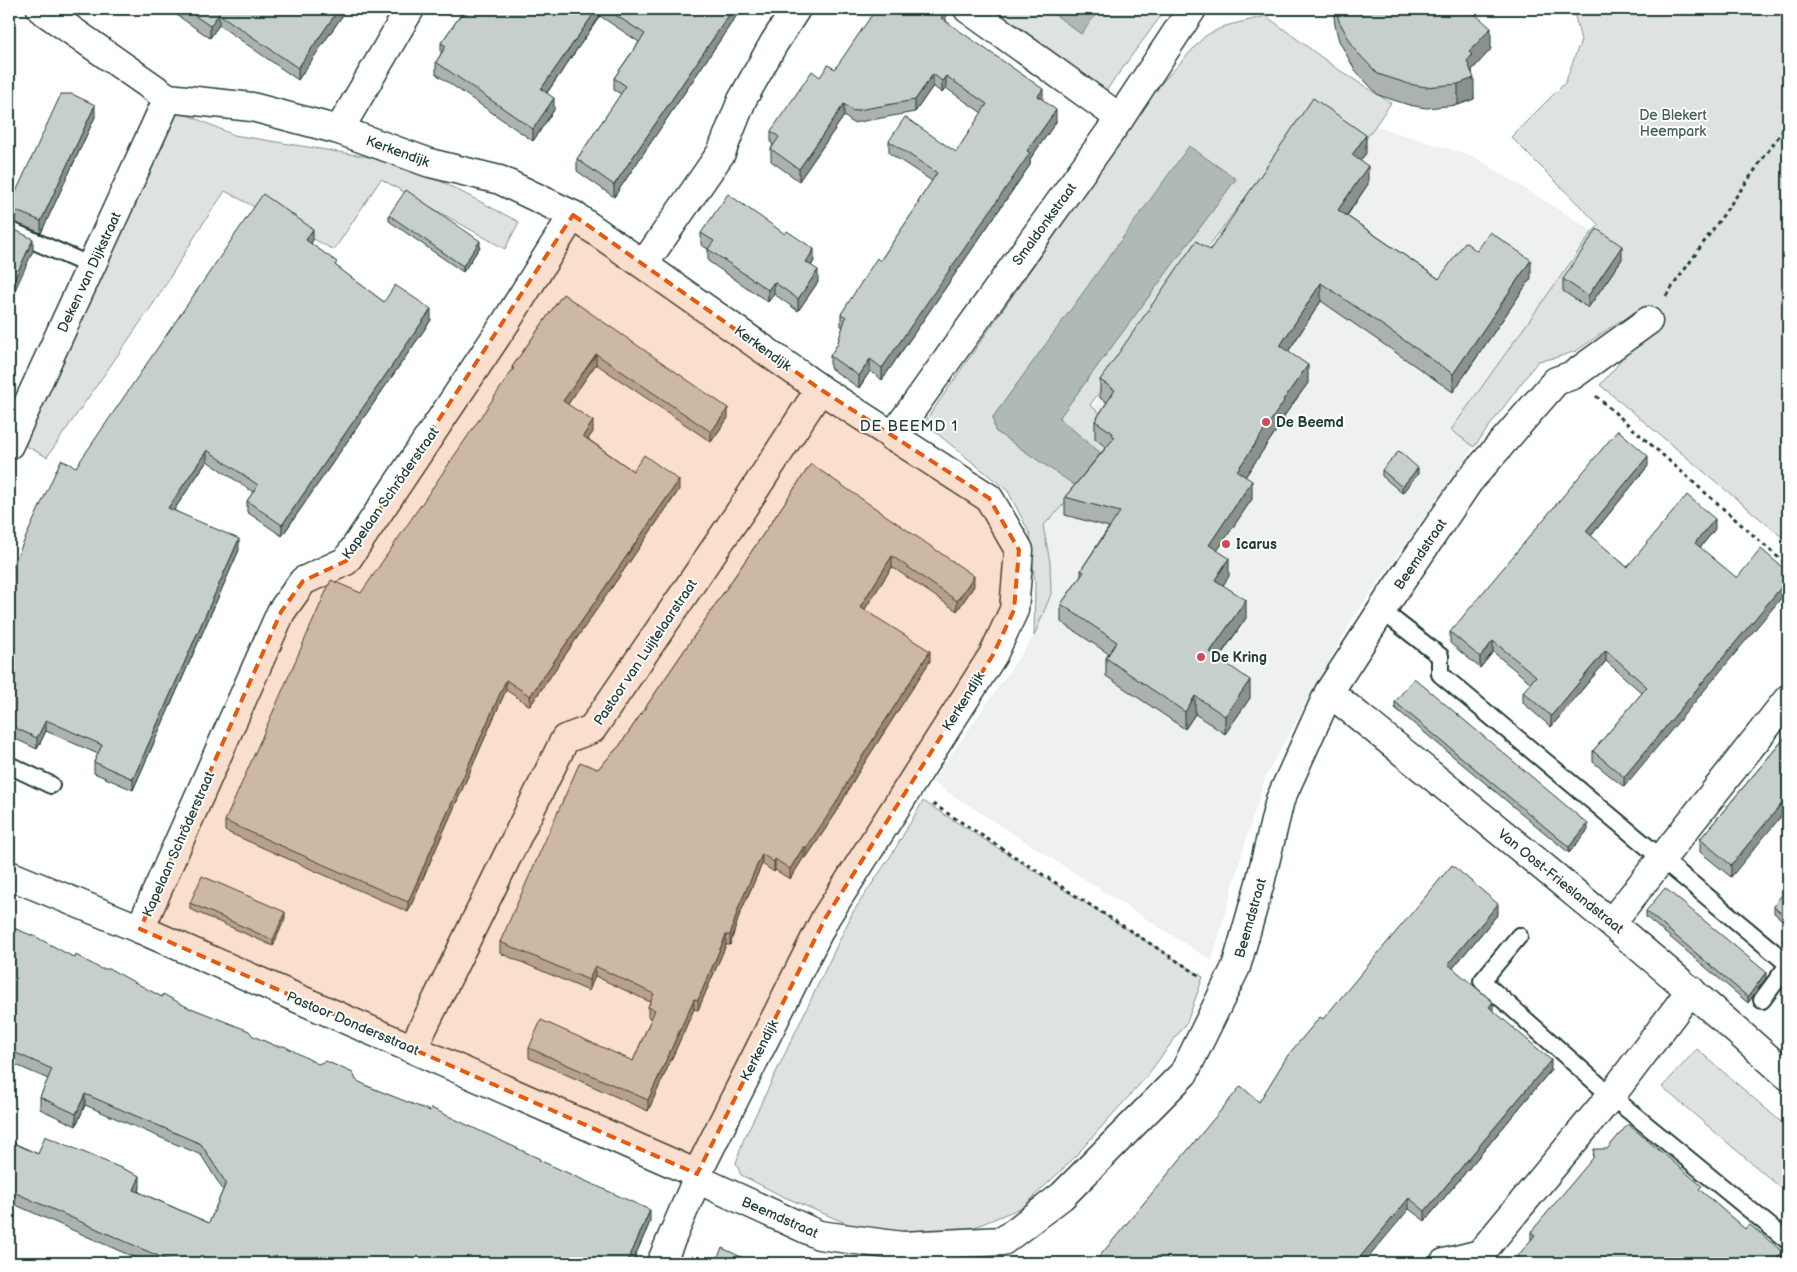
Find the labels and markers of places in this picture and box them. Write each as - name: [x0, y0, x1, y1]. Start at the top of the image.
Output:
- place label: De Beemd: [1276, 414, 1344, 431]
- marker: De Beemd: [1260, 416, 1272, 428]
- place label: Icarus: [1236, 536, 1277, 553]
- marker: Icarus: [1220, 538, 1232, 550]
- place label: De Kring: [1211, 649, 1267, 666]
- marker: De Kring: [1195, 651, 1207, 663]

